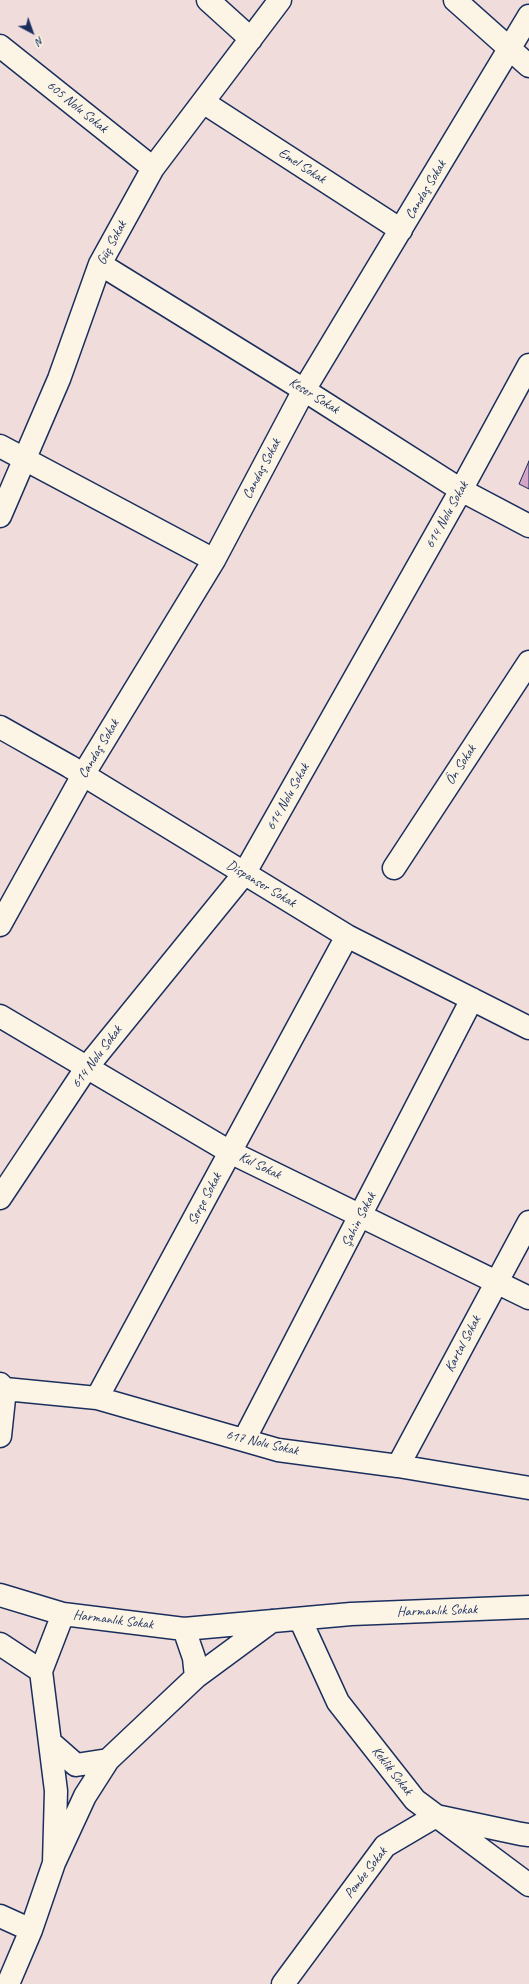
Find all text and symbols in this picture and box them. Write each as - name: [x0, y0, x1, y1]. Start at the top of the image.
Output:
- north arrow: [12, 12, 52, 52]
- text: N: [33, 34, 47, 49]
- street label: 605 Nolu Sokak: [43, 77, 111, 137]
- street label: Emel Sokak: [275, 145, 329, 187]
- street label: Candaş Sokak: [402, 157, 450, 223]
- street label: Güç Sokak: [93, 218, 131, 268]
- street label: Keser Sokak: [286, 374, 342, 418]
- street label: Candaş Sokak: [239, 436, 285, 502]
- street label: 614 Nolu Sokak: [422, 479, 472, 551]
- street label: Candaş Sokak: [75, 716, 123, 782]
- street label: Ön Sokak: [442, 742, 480, 788]
- street label: 614 Nolu Sokak: [263, 761, 313, 833]
- street label: Dispanser Sokak: [223, 857, 299, 911]
- street label: 614 Nolu Sokak: [68, 1022, 126, 1092]
- street label: Kul Sokak: [236, 1149, 284, 1183]
- street label: Serçe Sokak: [184, 1170, 226, 1228]
- street label: Şahin Sokak: [338, 1190, 380, 1250]
- street label: Kartal Sokak: [441, 1313, 485, 1375]
- street label: 617 Nolu Sokak: [224, 1426, 300, 1460]
- street label: Harmanlık Sokak: [397, 1601, 477, 1621]
- street label: Harmanlık Sokak: [72, 1607, 154, 1633]
- street label: Keklik Sokak: [368, 1743, 416, 1799]
- street label: Pembe Sokak: [341, 1844, 391, 1902]

